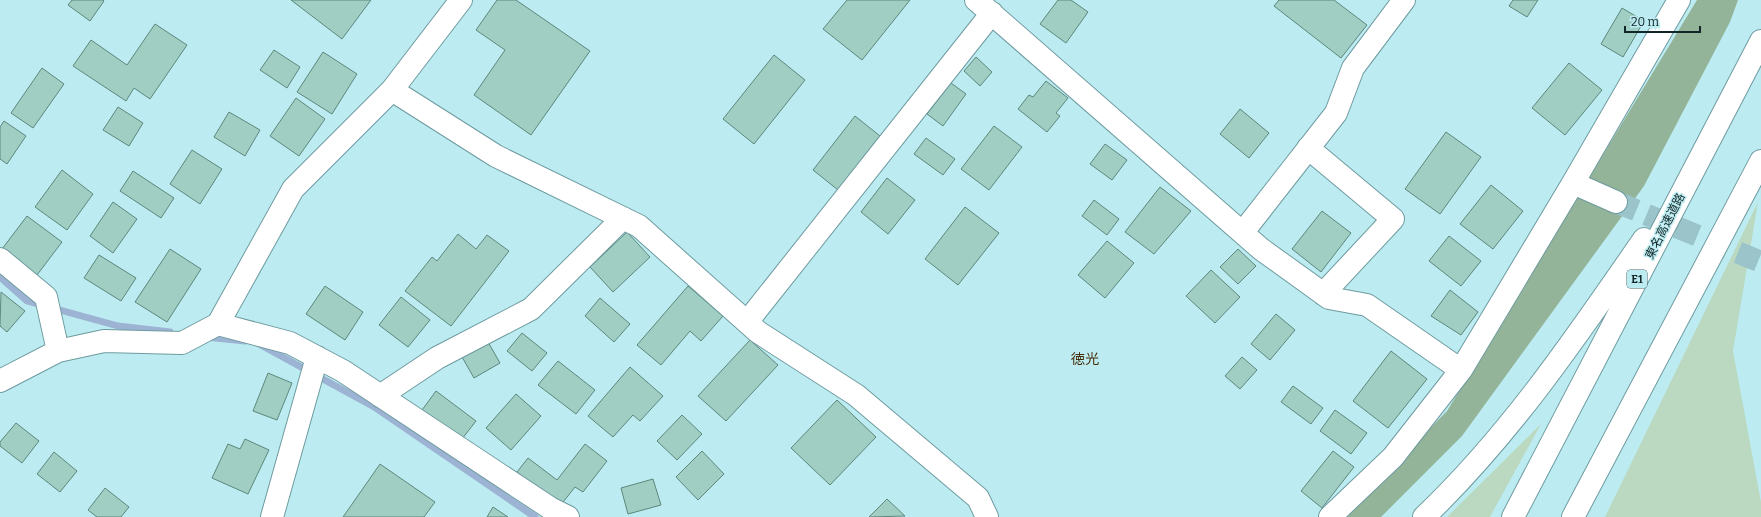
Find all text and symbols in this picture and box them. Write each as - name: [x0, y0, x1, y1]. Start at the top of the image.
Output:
- scale bar: [1625, 8, 1700, 34]
- text: 20 m: [1631, 15, 1660, 29]
- street label: 東名高速道路: [1642, 191, 1688, 261]
- road number: E1: [1627, 270, 1647, 288]
- district label: 徳光: [1071, 351, 1099, 368]

